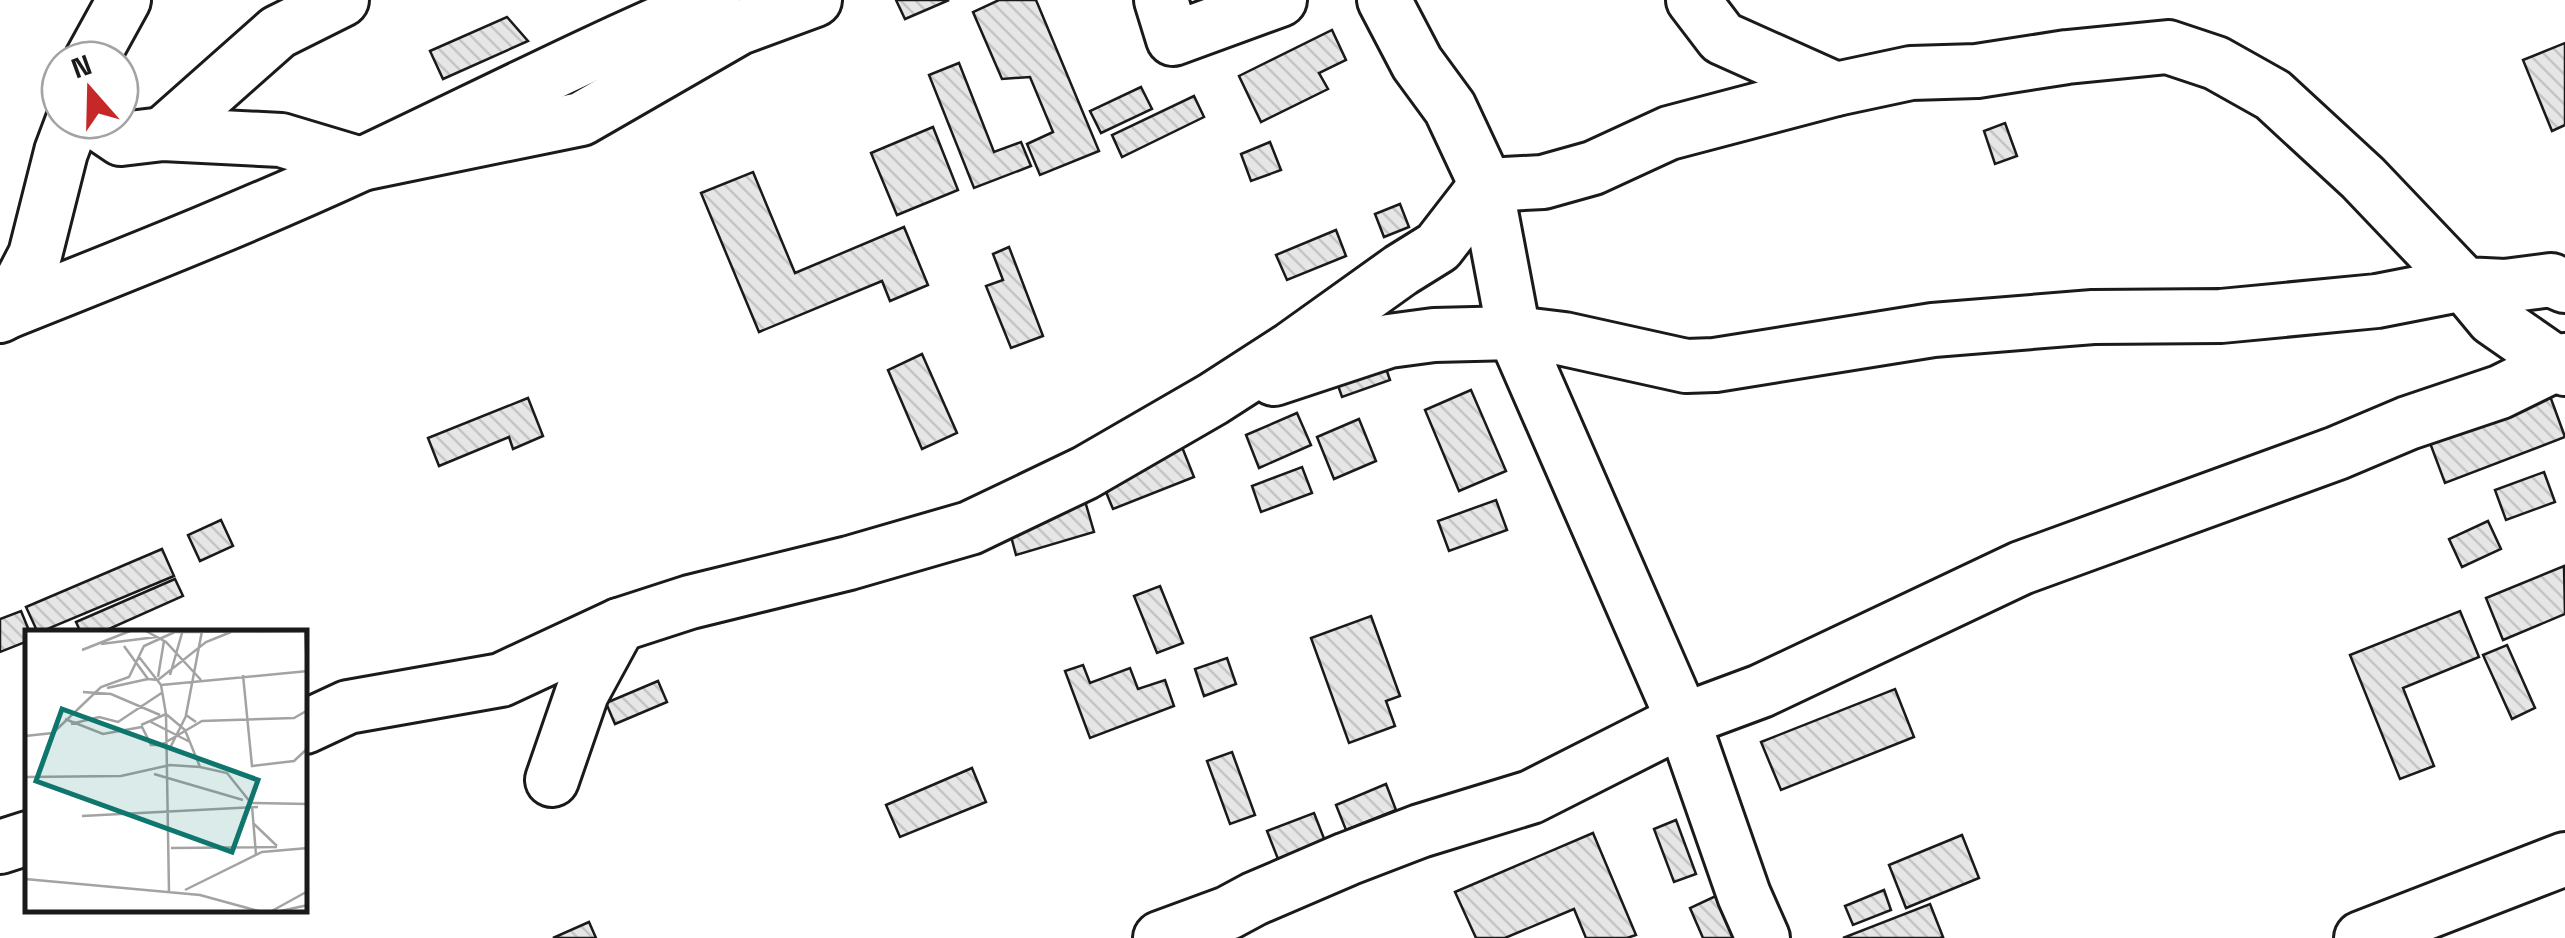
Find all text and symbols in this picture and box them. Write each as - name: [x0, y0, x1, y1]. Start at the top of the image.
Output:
- north arrow: [40, 40, 140, 140]
- text: N: [66, 46, 96, 87]
- inset map: [25, 630, 308, 913]

